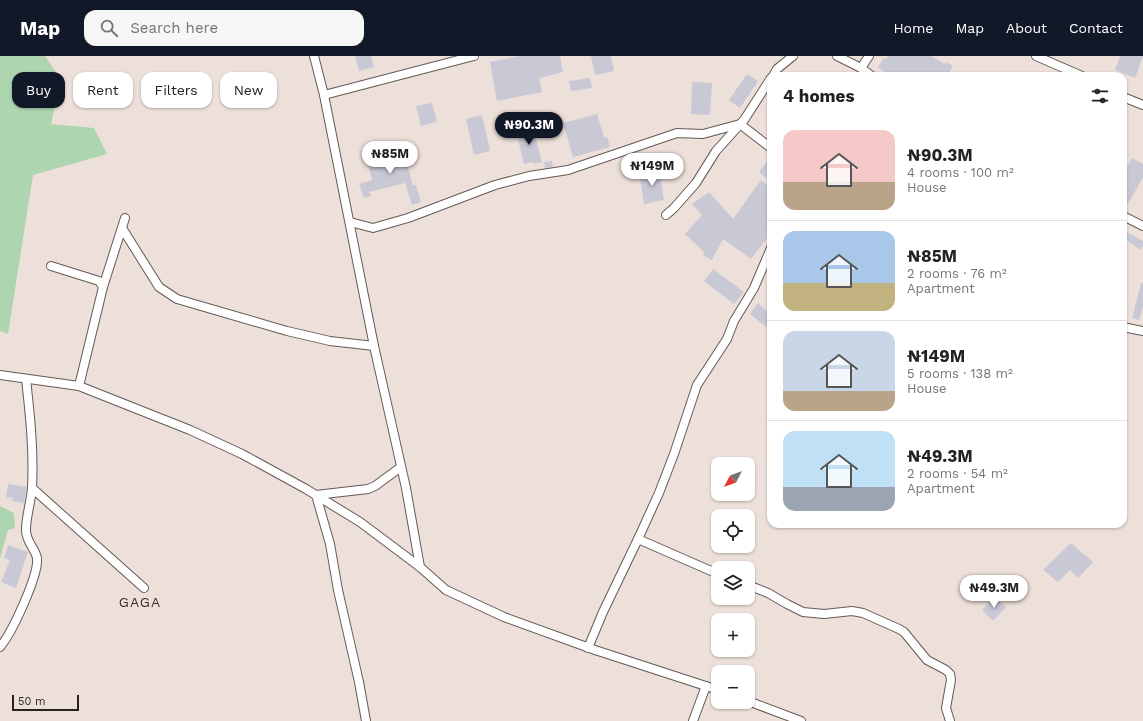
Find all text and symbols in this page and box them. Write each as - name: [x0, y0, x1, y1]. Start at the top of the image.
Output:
- search box: [84, 10, 364, 46]
- text: Map: [20, 17, 60, 40]
- icon: search: [98, 17, 120, 39]
- text: Search here: [130, 19, 218, 37]
- text: Home: [893, 20, 933, 36]
- text: Map: [955, 20, 984, 36]
- text: About: [1006, 20, 1047, 36]
- text: Contact: [1069, 20, 1123, 36]
- chip: Buy: [12, 72, 65, 108]
- chip: Rent: [73, 72, 133, 108]
- chip: Filters: [141, 72, 212, 108]
- chip: New: [220, 72, 277, 108]
- icon: filters: [1089, 85, 1111, 107]
- text: 4 homes: [783, 86, 854, 106]
- pin: ₦90.3M: [496, 112, 562, 146]
- text: ₦90.3M: [504, 117, 554, 132]
- pin: ₦85M: [366, 141, 414, 175]
- text: ₦90.3M: [907, 145, 973, 165]
- text: ₦85M: [371, 146, 409, 161]
- icon: home: [815, 146, 863, 194]
- pin: ₦149M: [624, 153, 680, 187]
- text: ₦149M: [630, 158, 674, 173]
- text: 4 rooms · 100 m²: [907, 165, 1014, 180]
- text: House: [907, 180, 947, 195]
- text: ₦85M: [907, 246, 957, 266]
- icon: home: [815, 247, 863, 295]
- text: 2 rooms · 76 m²: [907, 266, 1007, 281]
- text: Apartment: [907, 281, 975, 296]
- text: ₦149M: [907, 346, 965, 366]
- icon: home: [815, 347, 863, 395]
- text: 5 rooms · 138 m²: [907, 366, 1013, 381]
- text: House: [907, 381, 947, 396]
- text: ₦49.3M: [907, 446, 973, 466]
- icon: home: [815, 447, 863, 495]
- north arrow: [711, 457, 755, 501]
- map controls: [711, 457, 755, 709]
- text: 2 rooms · 54 m²: [907, 466, 1008, 481]
- text: Apartment: [907, 481, 975, 496]
- button: locate: [711, 509, 755, 553]
- button: layers: [711, 561, 755, 605]
- pin: ₦49.3M: [961, 575, 1027, 609]
- text: ₦49.3M: [969, 580, 1019, 595]
- district label: GAGA: [119, 594, 161, 610]
- button: +: [711, 613, 755, 657]
- button: −: [711, 665, 755, 709]
- scale bar: [12, 693, 79, 712]
- text: 50 m: [18, 695, 45, 708]

